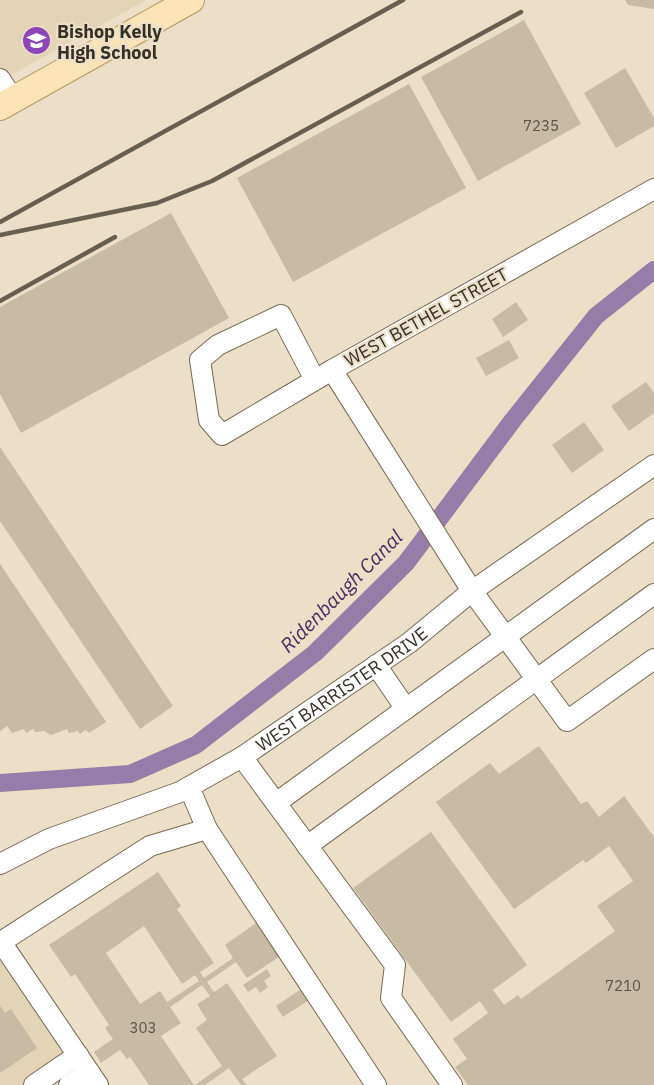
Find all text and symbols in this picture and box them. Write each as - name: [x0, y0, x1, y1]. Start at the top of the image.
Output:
- place label: Bishop Kelly High School: [57, 20, 162, 64]
- school or university icon: Bishop Kelly High School: [20, 25, 52, 57]
- house number: 7235: [523, 116, 559, 135]
- street label: WEST BETHEL STREET: [340, 262, 512, 372]
- water label: Ridenbaugh Canal: [274, 523, 409, 658]
- street label: WEST BARRISTER DRIVE: [251, 621, 432, 756]
- house number: 7210: [605, 976, 641, 995]
- house number: 303: [129, 1018, 157, 1037]

